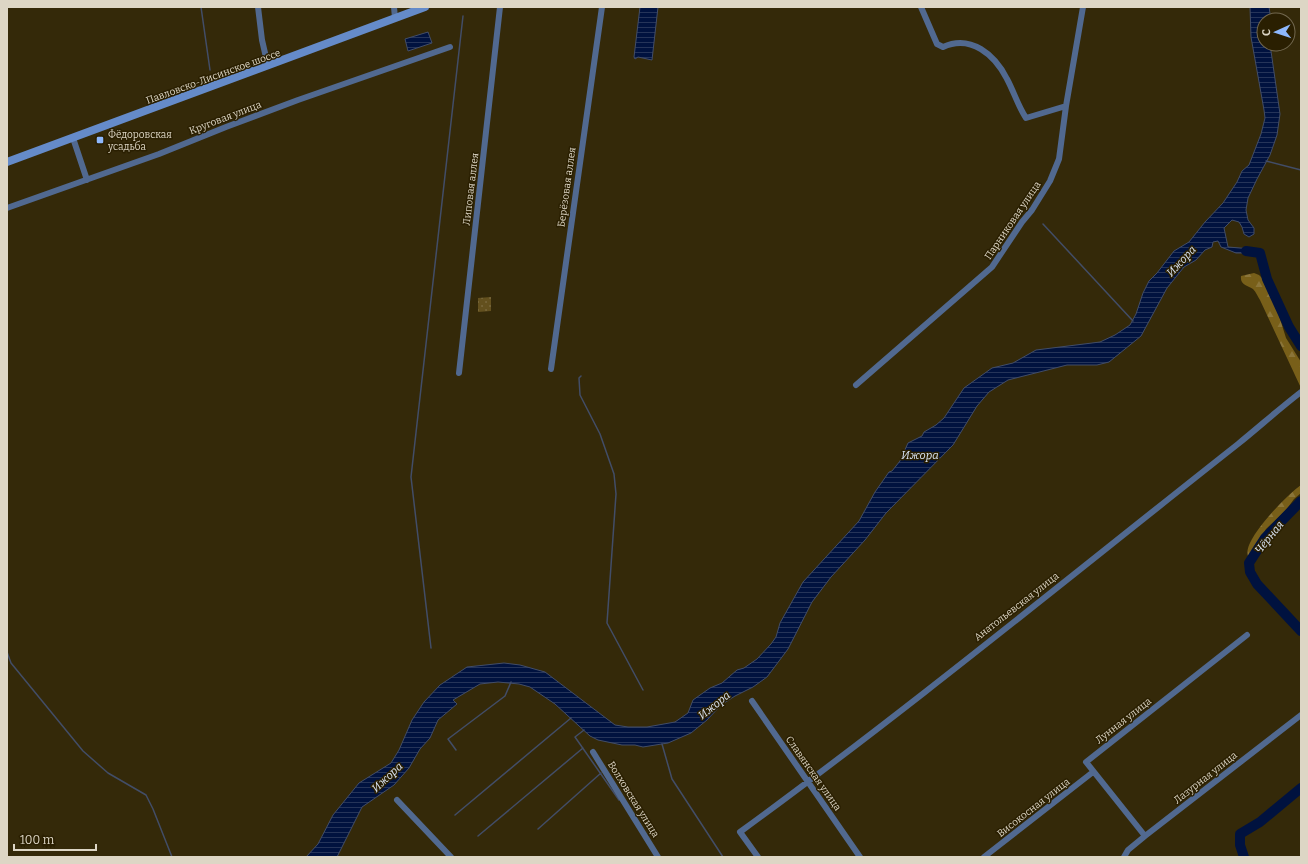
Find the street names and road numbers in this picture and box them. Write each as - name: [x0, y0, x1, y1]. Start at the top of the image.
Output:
- street label: Павловско-Лисинское шоссе: [144, 47, 282, 107]
- street label: Круговая улица: [188, 98, 264, 137]
- street label: Берёзовая аллея: [555, 146, 579, 228]
- street label: Липовая аллея: [461, 152, 481, 226]
- street label: Парниковая улица: [982, 179, 1044, 262]
- street label: Анатольевская улица: [972, 570, 1062, 644]
- street label: Лунная улица: [1093, 695, 1154, 746]
- street label: Славянская улица: [783, 734, 844, 814]
- street label: Лазурная улица: [1171, 749, 1240, 806]
- street label: Волховская улица: [605, 759, 662, 840]
- street label: Високосная улица: [995, 775, 1073, 840]

